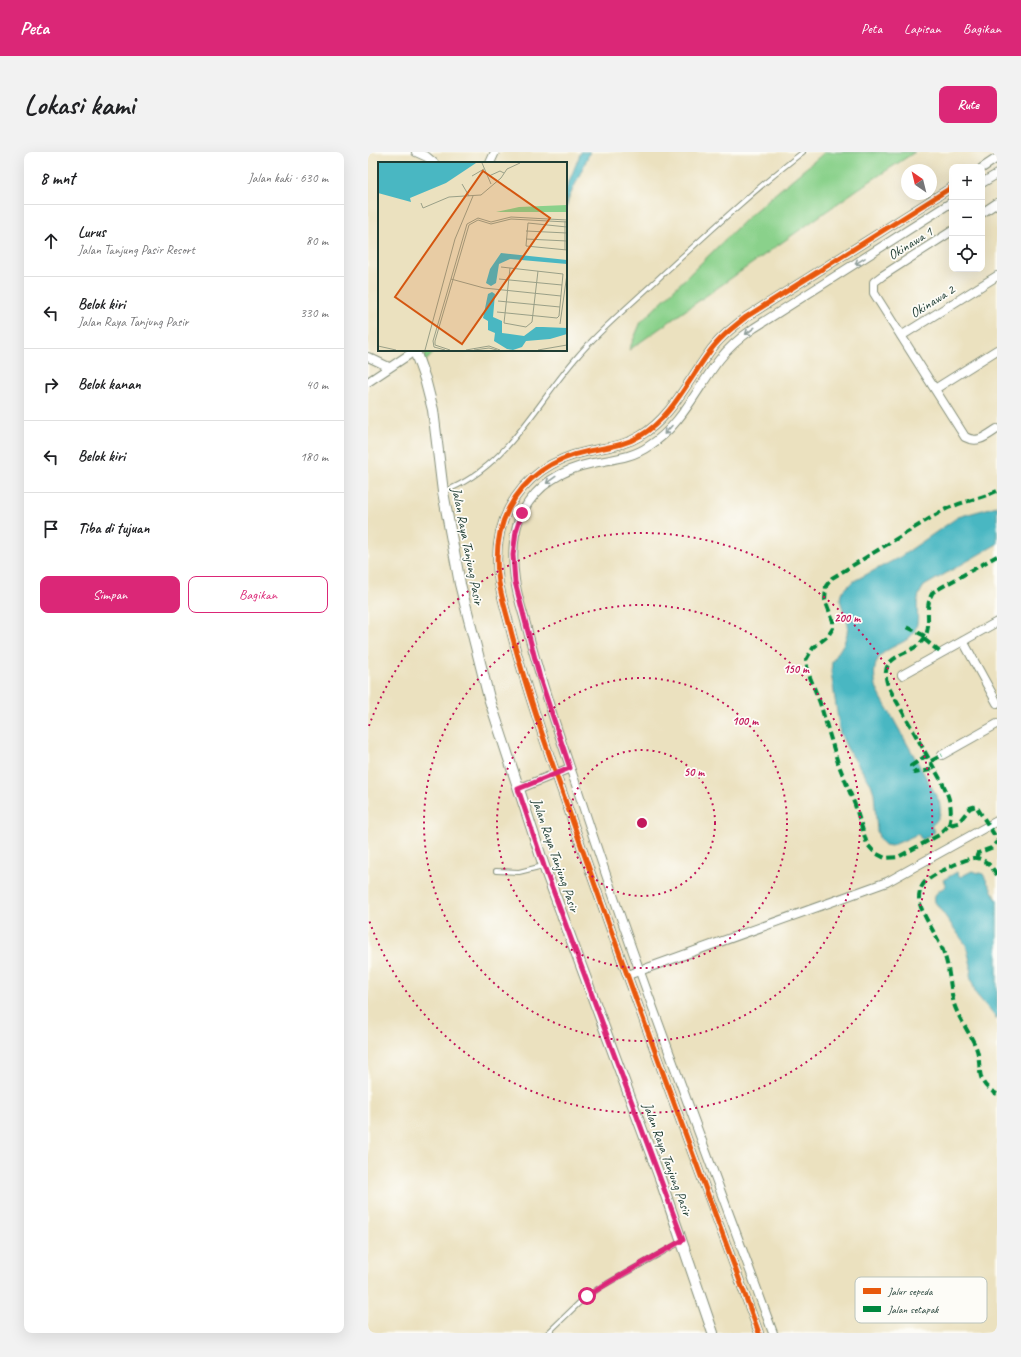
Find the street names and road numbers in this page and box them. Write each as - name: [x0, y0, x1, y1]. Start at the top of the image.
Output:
- street label: Okinawa 1: [885, 223, 936, 264]
- street label: Okinawa 2: [907, 280, 959, 322]
- street label: Jalan Raya Tanjung Pasir: [448, 485, 487, 607]
- street label: Jalan Raya Tanjung Pasir: [528, 795, 583, 915]
- street label: Jalan Raya Tanjung Pasir: [639, 1099, 696, 1219]

